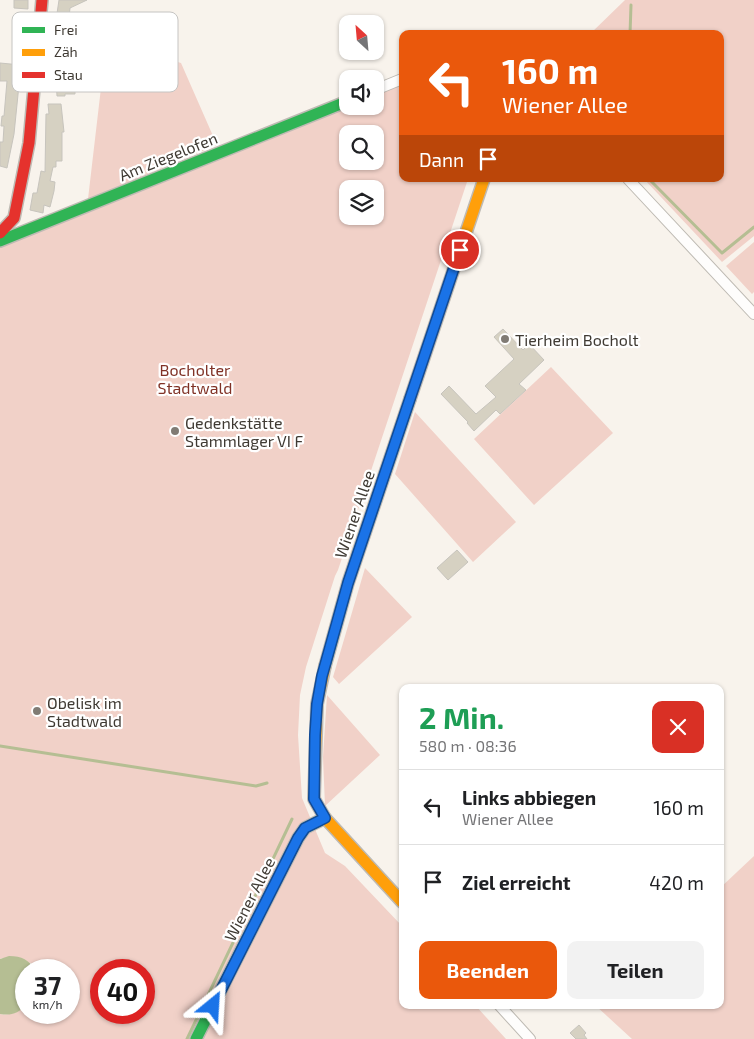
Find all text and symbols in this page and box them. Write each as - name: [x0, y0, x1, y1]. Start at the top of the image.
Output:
- legend: [12, 12, 178, 92]
- north arrow: [339, 15, 384, 60]
- map controls: [339, 15, 384, 225]
- text: Frei: [54, 21, 78, 38]
- text: Zäh: [54, 43, 78, 60]
- text: 160 m: [502, 49, 598, 91]
- icon: left: [419, 50, 484, 115]
- text: Stau: [54, 66, 83, 83]
- button: sound: [339, 70, 384, 115]
- text: Wiener Allee: [502, 91, 628, 117]
- button: search: [339, 125, 384, 170]
- street label: Am Ziegelofen: [116, 128, 220, 184]
- icon: arrive: [474, 145, 502, 173]
- text: Dann: [419, 148, 464, 171]
- button: layers: [339, 180, 384, 225]
- pin: [439, 229, 481, 271]
- icon: arrive: [446, 236, 474, 264]
- place label: Tierheim Bocholt: [515, 330, 639, 349]
- marker: Tierheim Bocholt: [499, 333, 511, 345]
- park label: Bocholter Stadtwald: [158, 360, 232, 397]
- place label: Gedenkstätte Stammlager VI F: [185, 413, 304, 450]
- marker: Gedenkstätte Stammlager VI F: [169, 425, 181, 437]
- street label: Wiener Allee: [330, 468, 378, 560]
- place label: Obelisk im Stadtwald: [47, 693, 122, 730]
- text: 2 Min.: [419, 699, 504, 735]
- button: close: [652, 701, 704, 753]
- marker: Obelisk im Stadtwald: [31, 705, 43, 717]
- text: 580 m · 08:36: [419, 736, 517, 755]
- text: Links abbiegen: [462, 786, 596, 809]
- icon: left: [419, 793, 447, 821]
- text: 160 m: [653, 796, 704, 819]
- text: Wiener Allee: [462, 809, 554, 828]
- street label: Wiener Allee: [220, 854, 278, 944]
- icon: arrive: [419, 868, 447, 896]
- text: Ziel erreicht: [462, 871, 571, 894]
- text: 420 m: [649, 871, 704, 894]
- button: Beenden: [419, 941, 557, 999]
- button: Teilen: [567, 941, 704, 999]
- speed limit sign: 40: [90, 959, 155, 1024]
- text: 37: [34, 970, 61, 1000]
- position arrow: [186, 979, 238, 1031]
- text: km/h: [33, 997, 62, 1011]

